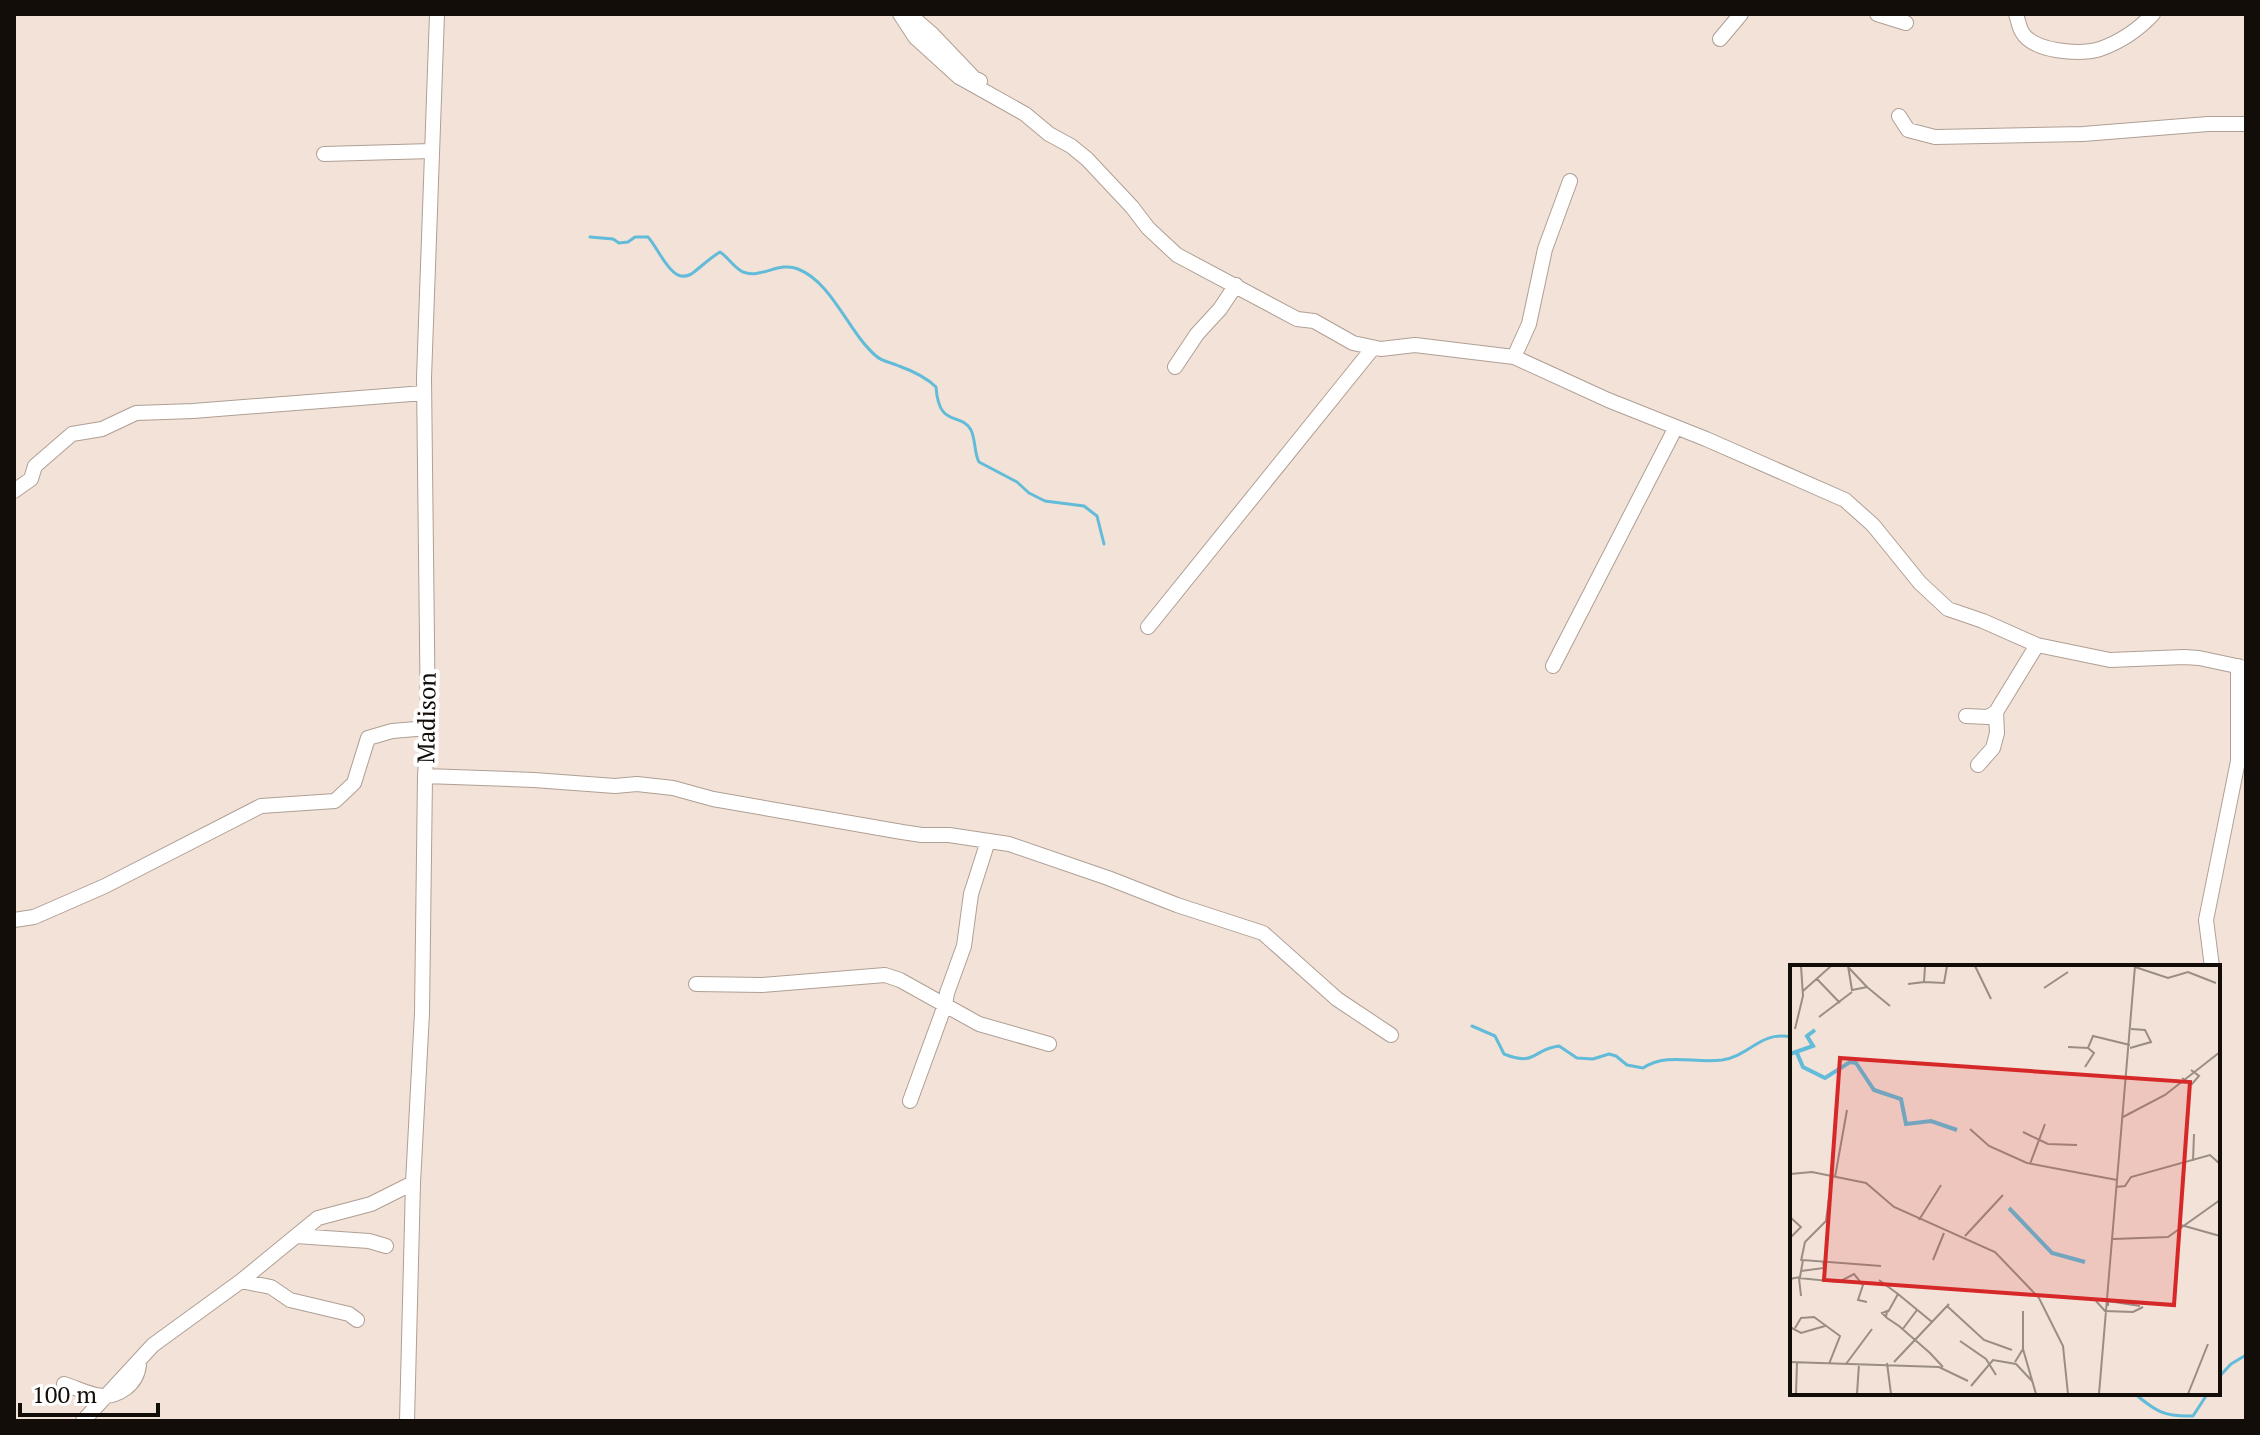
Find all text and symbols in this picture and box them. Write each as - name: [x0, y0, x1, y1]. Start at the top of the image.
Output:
- street label: Madison: [409, 672, 443, 764]
- inset map: [1790, 965, 2220, 1395]
- scale bar: [20, 1367, 158, 1417]
- text: 100 m: [32, 1378, 97, 1410]

